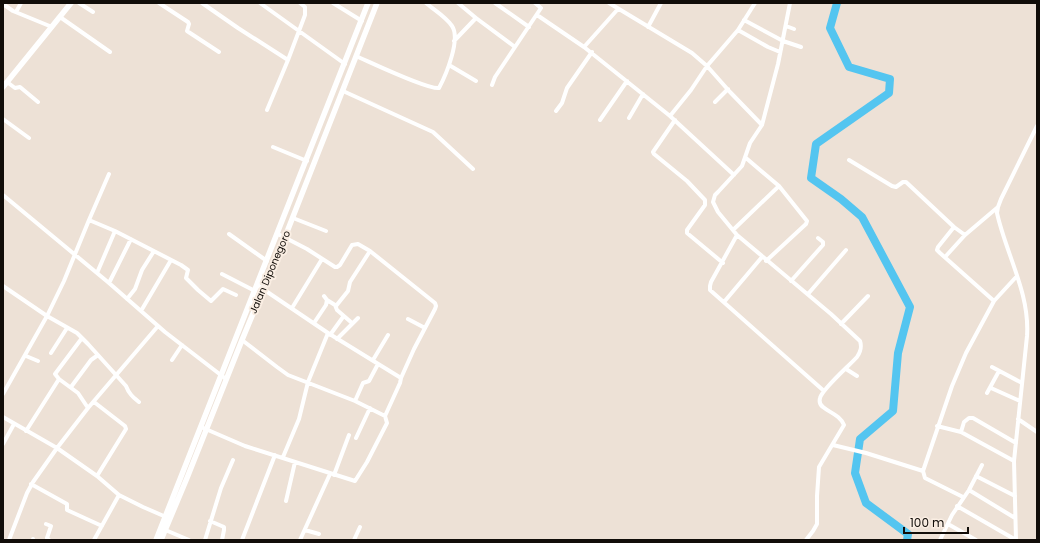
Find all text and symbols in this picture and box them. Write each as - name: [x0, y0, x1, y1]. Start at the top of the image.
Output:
- street label: Jalan Diponegoro: [246, 228, 294, 316]
- scale bar: [904, 509, 968, 535]
- text: 100 m: [910, 514, 944, 531]

